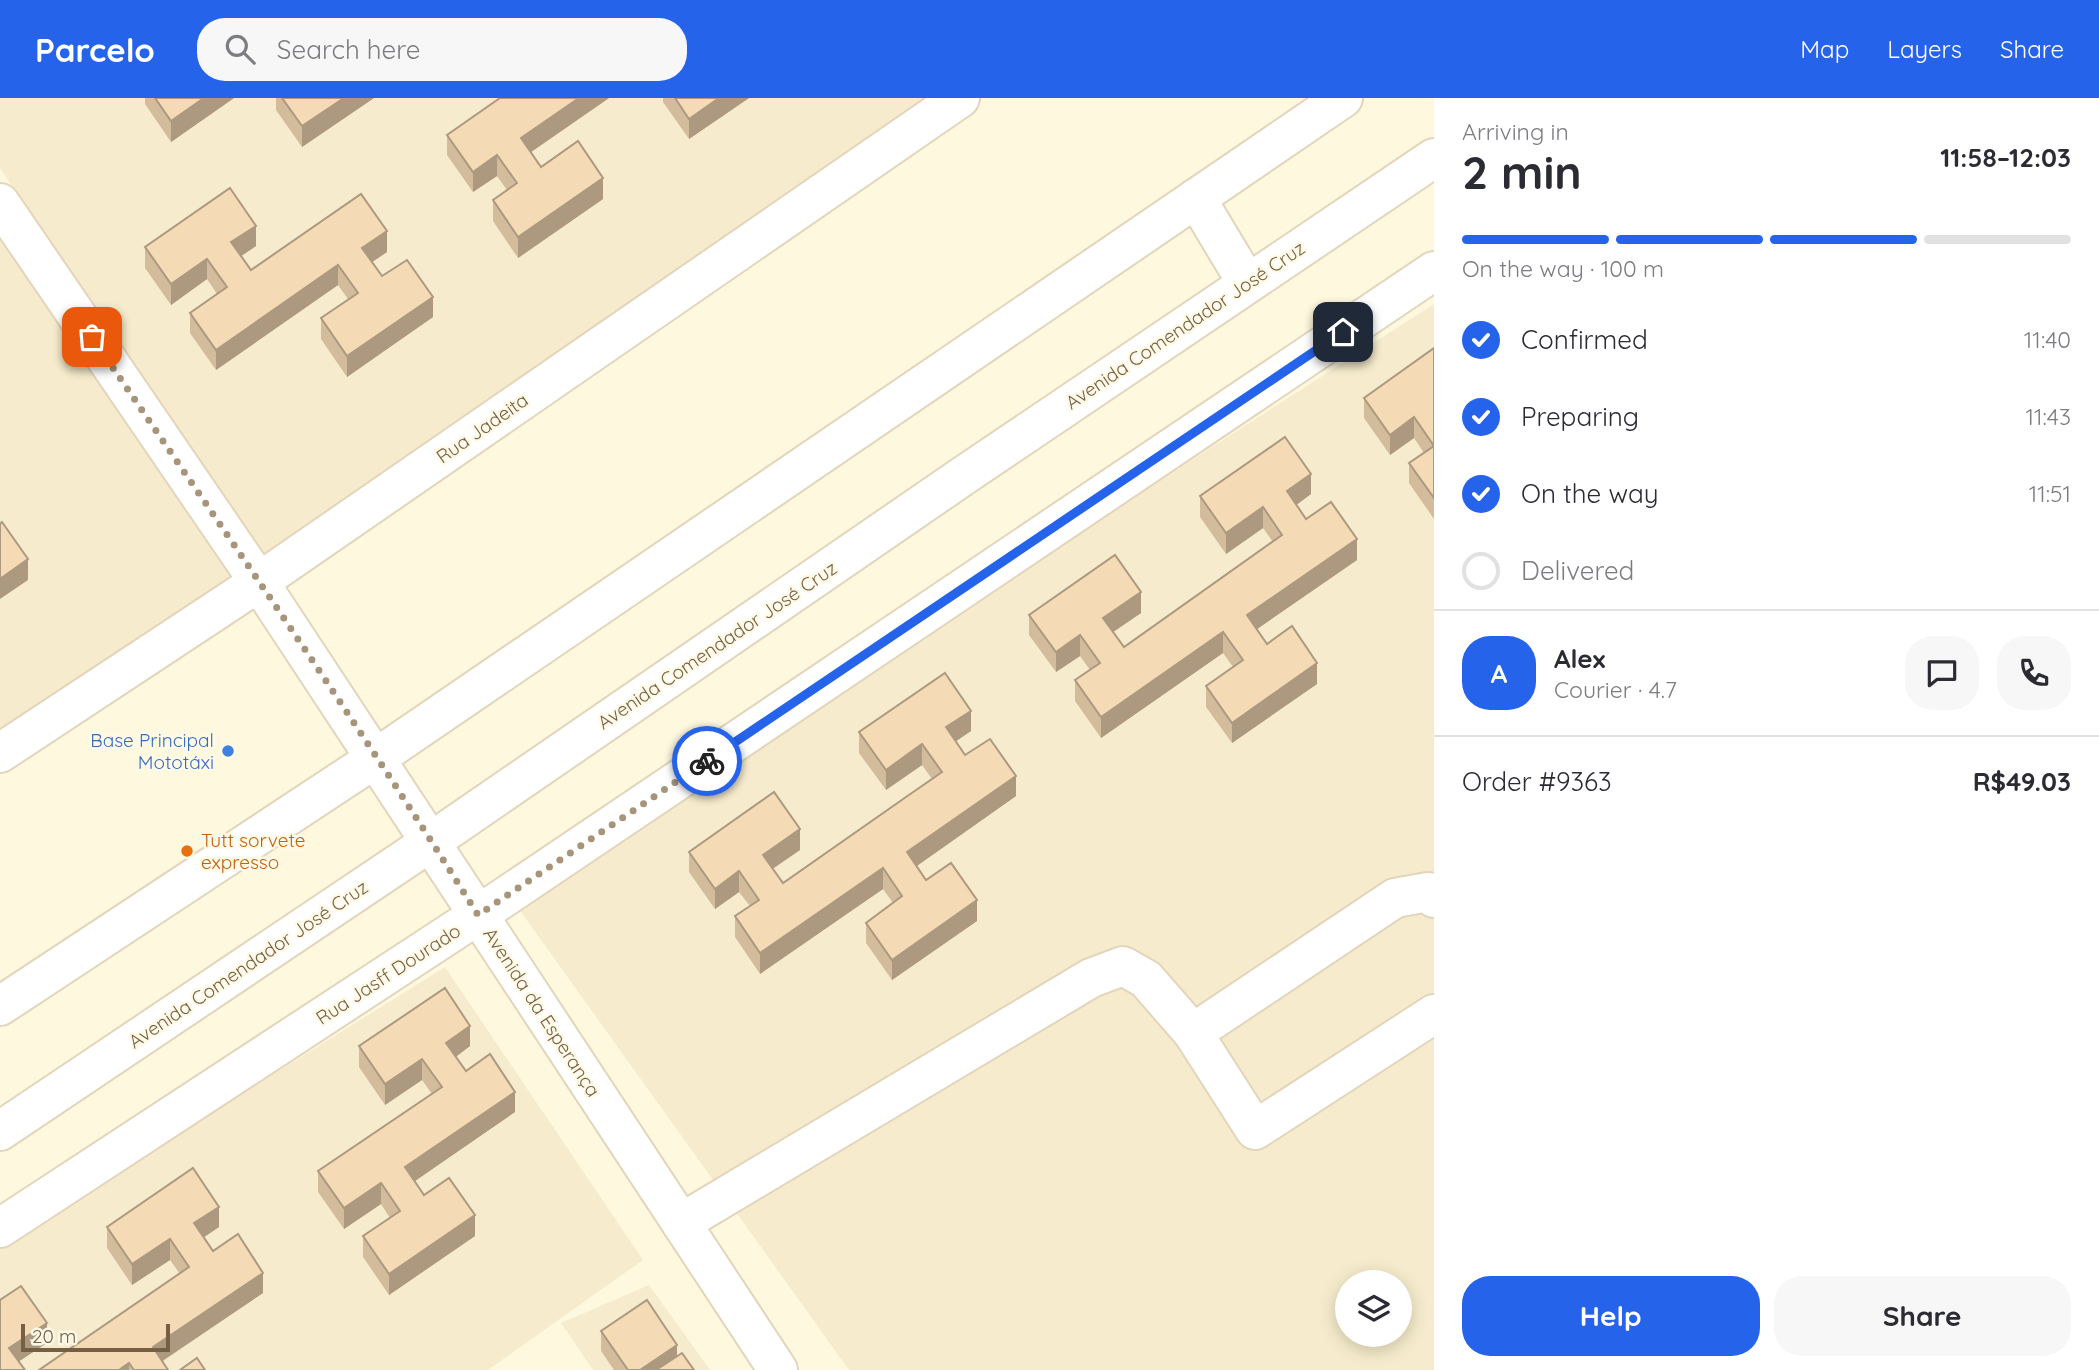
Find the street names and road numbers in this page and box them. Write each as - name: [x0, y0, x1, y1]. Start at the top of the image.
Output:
- street label: Avenida Comendador José Cruz: [1061, 236, 1309, 414]
- street label: Rua Jadeita: [431, 388, 533, 468]
- street label: Avenida Comendador José Cruz: [593, 556, 841, 734]
- street label: Avenida Comendador José Cruz: [124, 875, 372, 1053]
- street label: Rua Jasff Dourado: [311, 918, 465, 1030]
- street label: Avenida da Esperança: [478, 923, 606, 1101]

